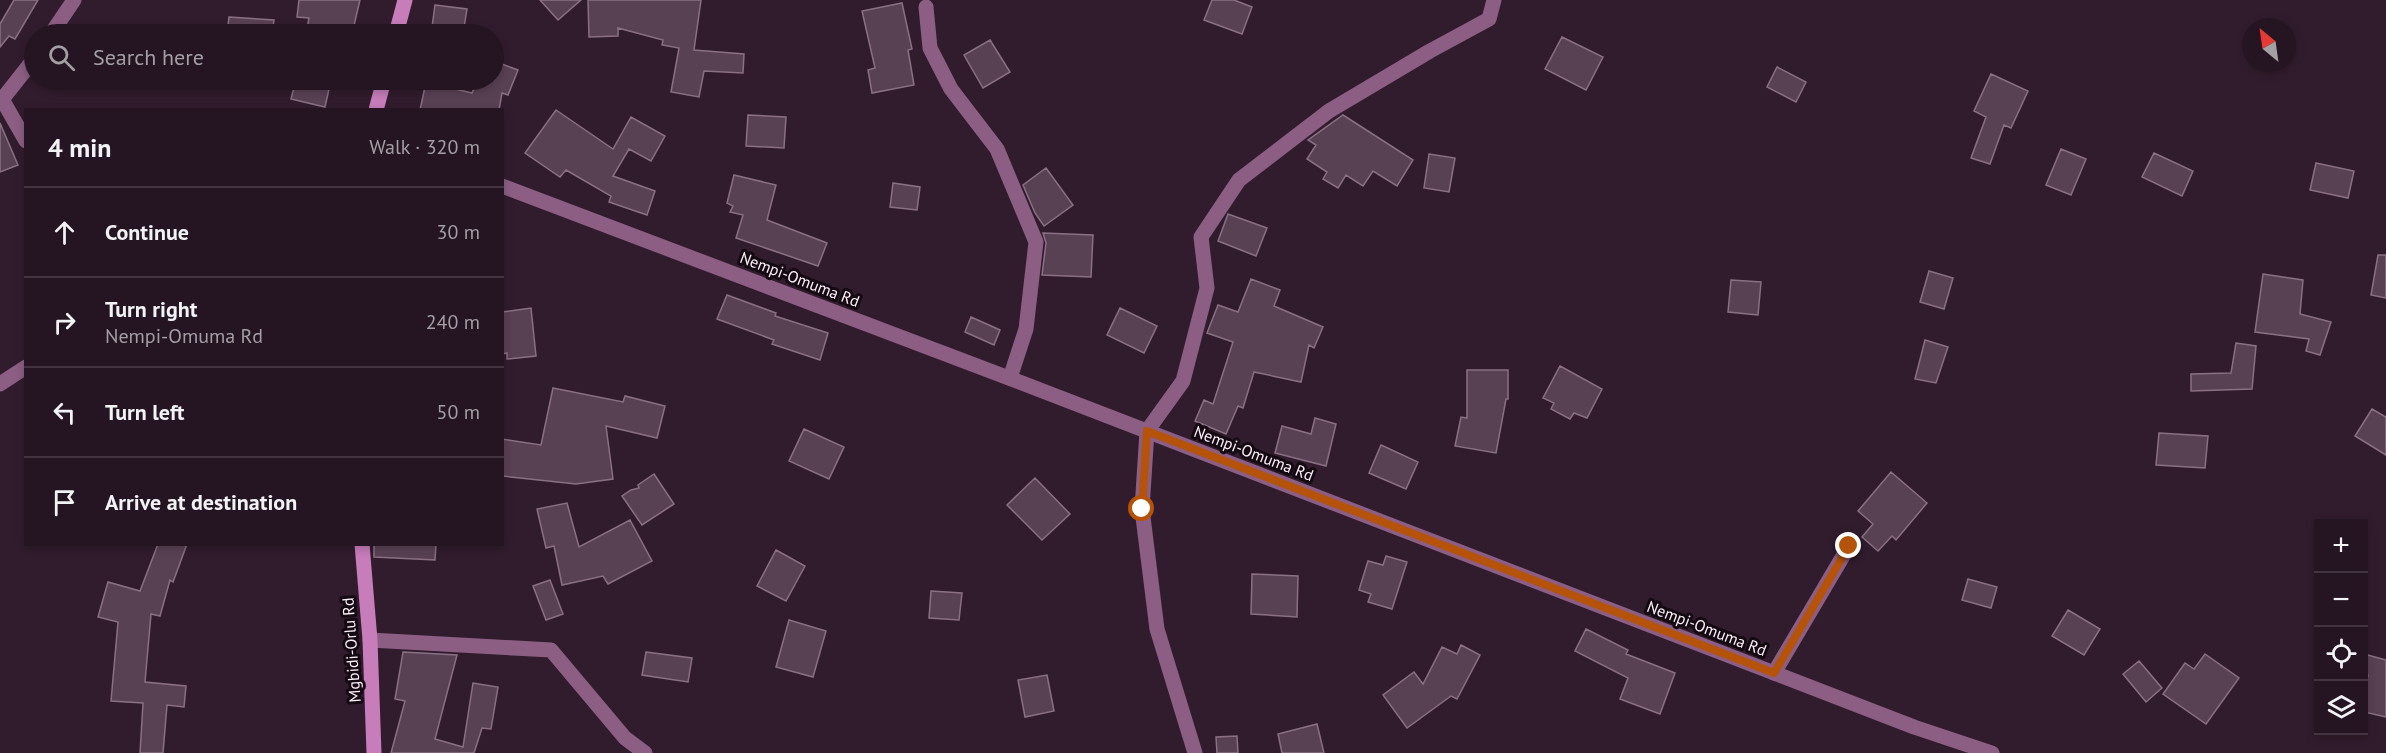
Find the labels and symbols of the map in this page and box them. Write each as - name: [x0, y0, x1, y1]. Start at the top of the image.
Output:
- north arrow: [2242, 18, 2296, 72]
- street label: Nempi-Omuma Rd: [737, 247, 863, 311]
- street label: Nempi-Omuma Rd: [1191, 421, 1317, 485]
- route start: [1128, 495, 1154, 521]
- route end: [1835, 532, 1861, 558]
- street label: Nempi-Omuma Rd: [1644, 596, 1770, 660]
- street label: Mgbidi-Orlu Rd: [337, 597, 365, 703]

